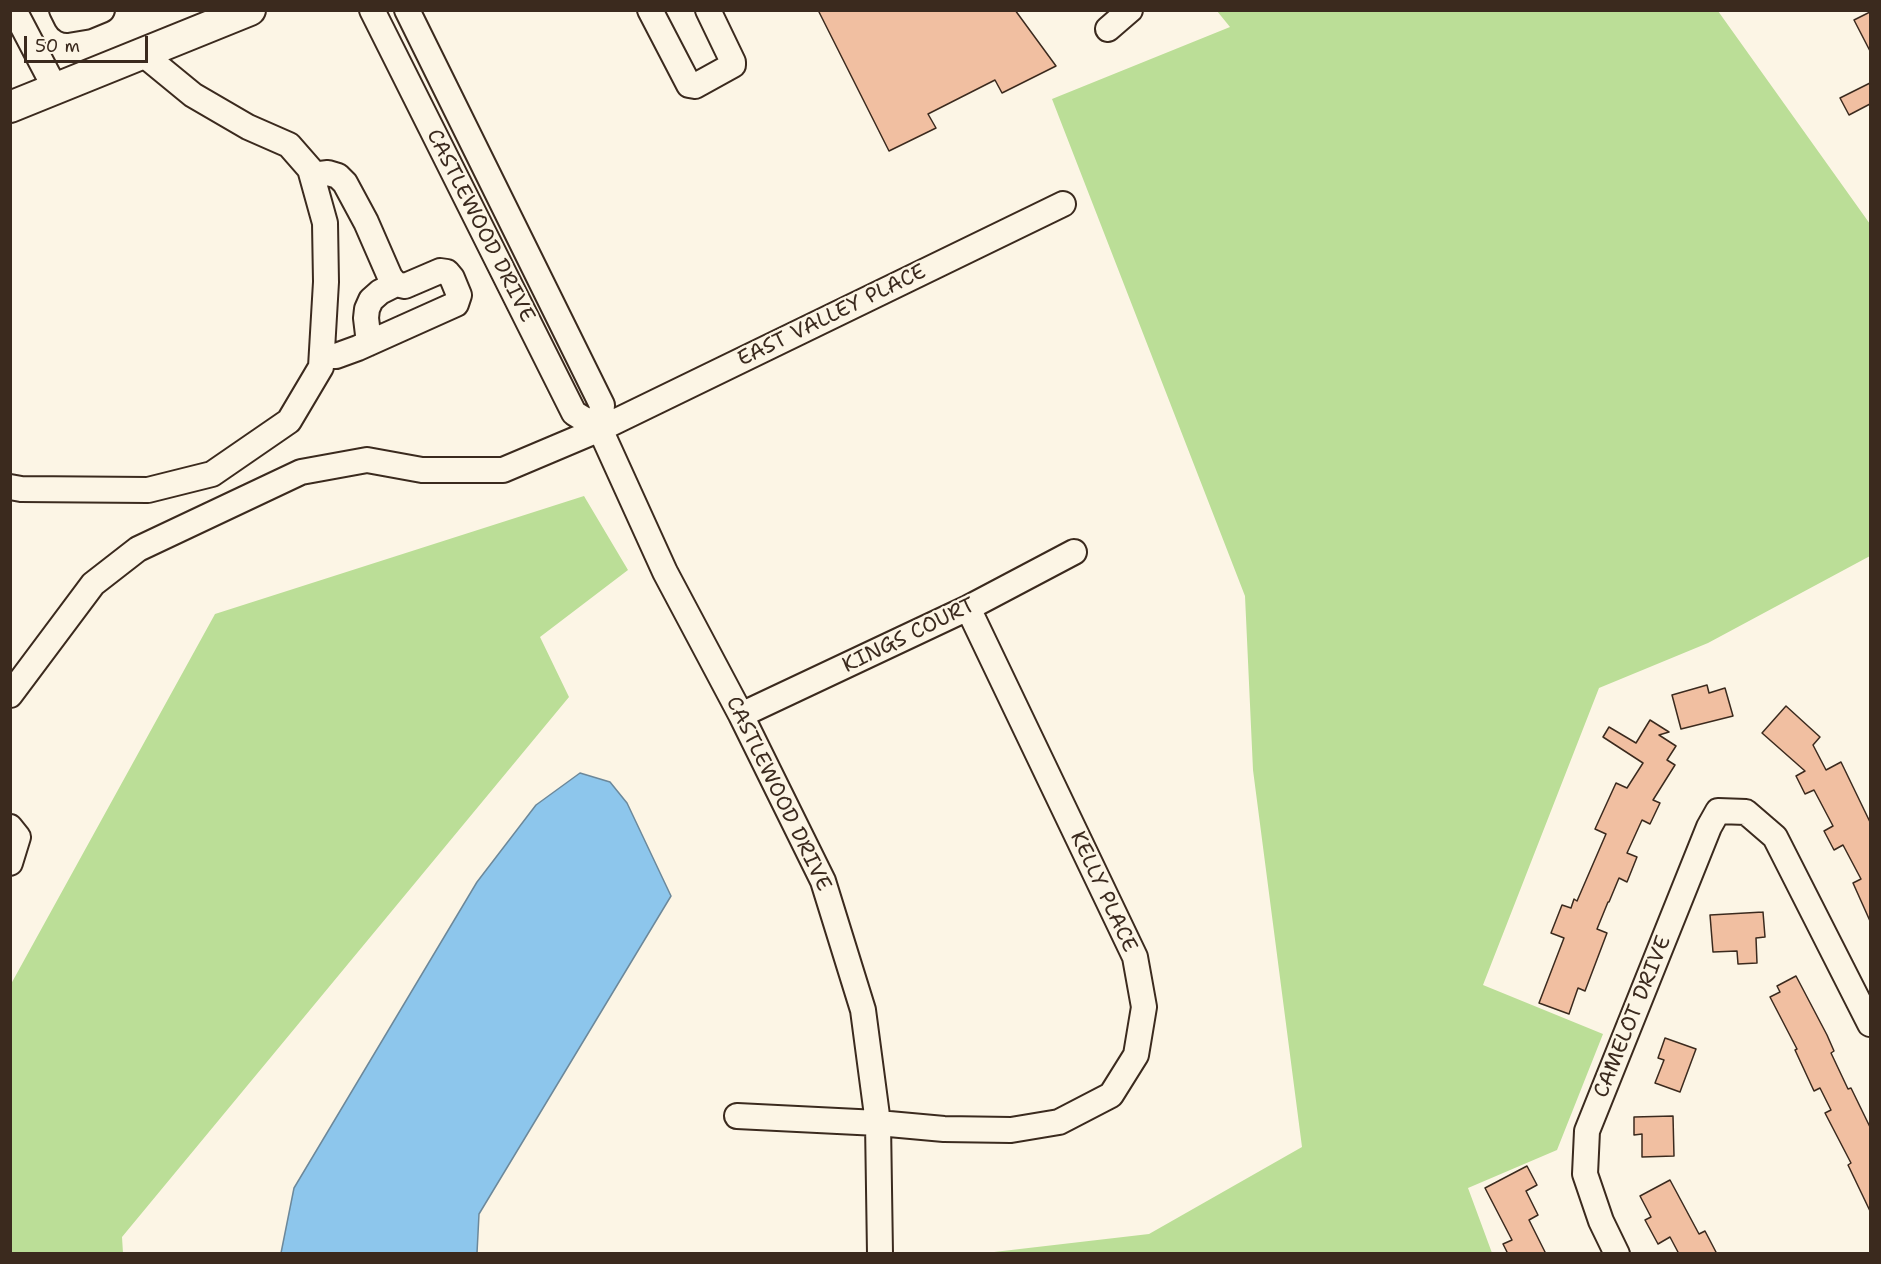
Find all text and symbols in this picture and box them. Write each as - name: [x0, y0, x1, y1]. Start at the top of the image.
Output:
- scale bar: [27, 24, 152, 62]
- text: 50 m: [35, 34, 80, 58]
- street label: CASTLEWOOD DRIVE: [420, 125, 540, 327]
- street label: EAST VALLEY PLACE: [734, 259, 930, 373]
- street label: KINGS COURT: [839, 593, 979, 679]
- street label: CASTLEWOOD DRIVE: [720, 693, 836, 895]
- street label: KELLY PLACE: [1064, 828, 1142, 956]
- street label: CAMELOT DRIVE: [1589, 932, 1677, 1102]

